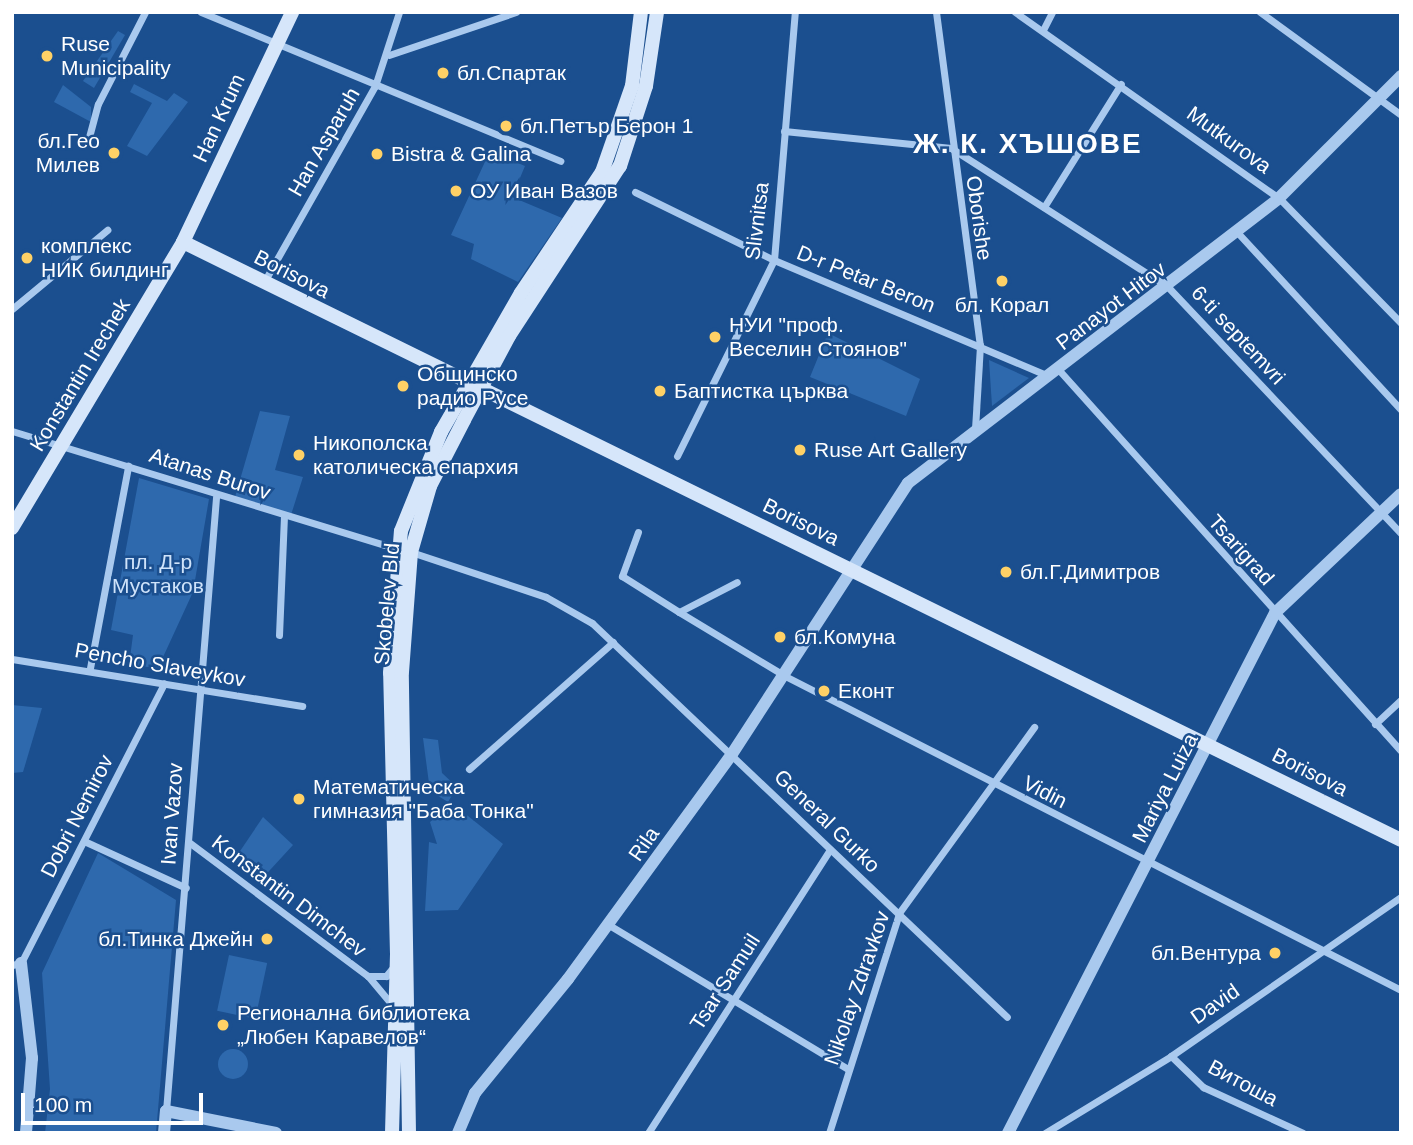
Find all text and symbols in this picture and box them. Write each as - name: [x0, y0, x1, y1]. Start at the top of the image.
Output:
- place label: Ruse Municipality: [61, 31, 171, 81]
- marker: Ruse Municipality: [39, 48, 55, 64]
- place label: бл.Спартак: [457, 60, 566, 86]
- marker: бл.Спартак: [435, 65, 451, 81]
- street label: Han Krum: [188, 70, 250, 166]
- street label: Han Asparuh: [282, 83, 366, 201]
- street label: Mutkurova: [1182, 101, 1276, 179]
- place label: бл.Петър Берон 1: [520, 113, 693, 139]
- marker: бл.Петър Берон 1: [498, 118, 514, 134]
- district label: Ж. К. ХЪШОВЕ: [915, 127, 1141, 161]
- place label: бл.Гео Милев: [36, 128, 100, 178]
- place label: Bistra & Galina: [391, 141, 531, 167]
- marker: бл.Гео Милев: [106, 145, 122, 161]
- marker: Bistra & Galina: [369, 146, 385, 162]
- street label: Oborishe: [961, 174, 997, 262]
- place label: ОУ Иван Вазов: [470, 178, 618, 204]
- street label: Slivnitsa: [740, 181, 774, 261]
- marker: ОУ Иван Вазов: [448, 183, 464, 199]
- place label: комплекс НИК билдинг: [41, 233, 169, 283]
- street label: D-r Petar Beron: [793, 240, 939, 318]
- street label: Borisova: [250, 244, 334, 304]
- marker: комплекс НИК билдинг: [19, 250, 35, 266]
- street label: Panayot Hitov: [1051, 257, 1171, 355]
- marker: бл. Корал: [994, 273, 1010, 289]
- street label: 6-ti septemvri: [1186, 280, 1290, 390]
- place label: бл. Корал: [955, 292, 1049, 318]
- street label: Konstantin Irechek: [24, 294, 136, 456]
- place label: НУИ "проф. Веселин Стоянов": [729, 312, 907, 362]
- marker: НУИ "проф. Веселин Стоянов": [707, 329, 723, 345]
- place label: Общинско радио Русе: [417, 361, 528, 411]
- marker: Общинско радио Русе: [395, 378, 411, 394]
- place label: Баптистка църква: [674, 378, 848, 404]
- marker: Баптистка църква: [652, 383, 668, 399]
- place label: Никополска католическа епархия: [313, 430, 519, 480]
- place label: Ruse Art Gallery: [814, 437, 968, 463]
- marker: Ruse Art Gallery: [792, 442, 808, 458]
- street label: Atanas Burov: [146, 443, 274, 505]
- marker: Никополска католическа епархия: [291, 447, 307, 463]
- street label: Borisova: [759, 493, 843, 551]
- street label: Tsarigrad: [1203, 509, 1279, 591]
- street label: Skobelev Bld: [369, 542, 405, 666]
- park label: пл. Д-р Мустаков: [112, 549, 204, 599]
- place label: бл.Г.Димитров: [1020, 559, 1160, 585]
- marker: бл.Г.Димитров: [998, 564, 1014, 580]
- place label: бл.Комуна: [794, 624, 896, 650]
- marker: бл.Комуна: [772, 629, 788, 645]
- street label: Pencho Slaveykov: [73, 638, 247, 692]
- place label: Еконт: [838, 678, 894, 704]
- marker: Еконт: [816, 683, 832, 699]
- street label: Mariya Luiza: [1127, 729, 1203, 847]
- street label: Borisova: [1268, 742, 1352, 802]
- street label: Dobri Nemirov: [35, 750, 119, 882]
- street label: Ivan Vazov: [156, 762, 188, 866]
- street label: General Gurko: [769, 764, 885, 878]
- street label: Vidin: [1019, 770, 1071, 814]
- place label: Математическа гимназия "Баба Тонка": [313, 774, 534, 824]
- marker: Математическа гимназия "Баба Тонка": [291, 791, 307, 807]
- street label: Rila: [623, 822, 665, 866]
- street label: Konstantin Dimchev: [207, 830, 371, 962]
- street label: Nikolay Zdravkov: [819, 908, 895, 1068]
- place label: бл.Тинка Джейн: [98, 926, 253, 952]
- street label: Tsar Samuil: [685, 929, 765, 1035]
- marker: бл.Тинка Джейн: [259, 931, 275, 947]
- place label: бл.Вентура: [1151, 940, 1261, 966]
- marker: бл.Вентура: [1267, 945, 1283, 961]
- street label: David: [1186, 978, 1244, 1030]
- place label: Регионална библиотека „Любен Каравелов“: [237, 1000, 470, 1050]
- marker: Регионална библиотека „Любен Каравелов“: [215, 1017, 231, 1033]
- street label: Витоша: [1204, 1054, 1282, 1112]
- scale bar: [24, 1078, 206, 1122]
- text: 100 m: [34, 1093, 92, 1116]

